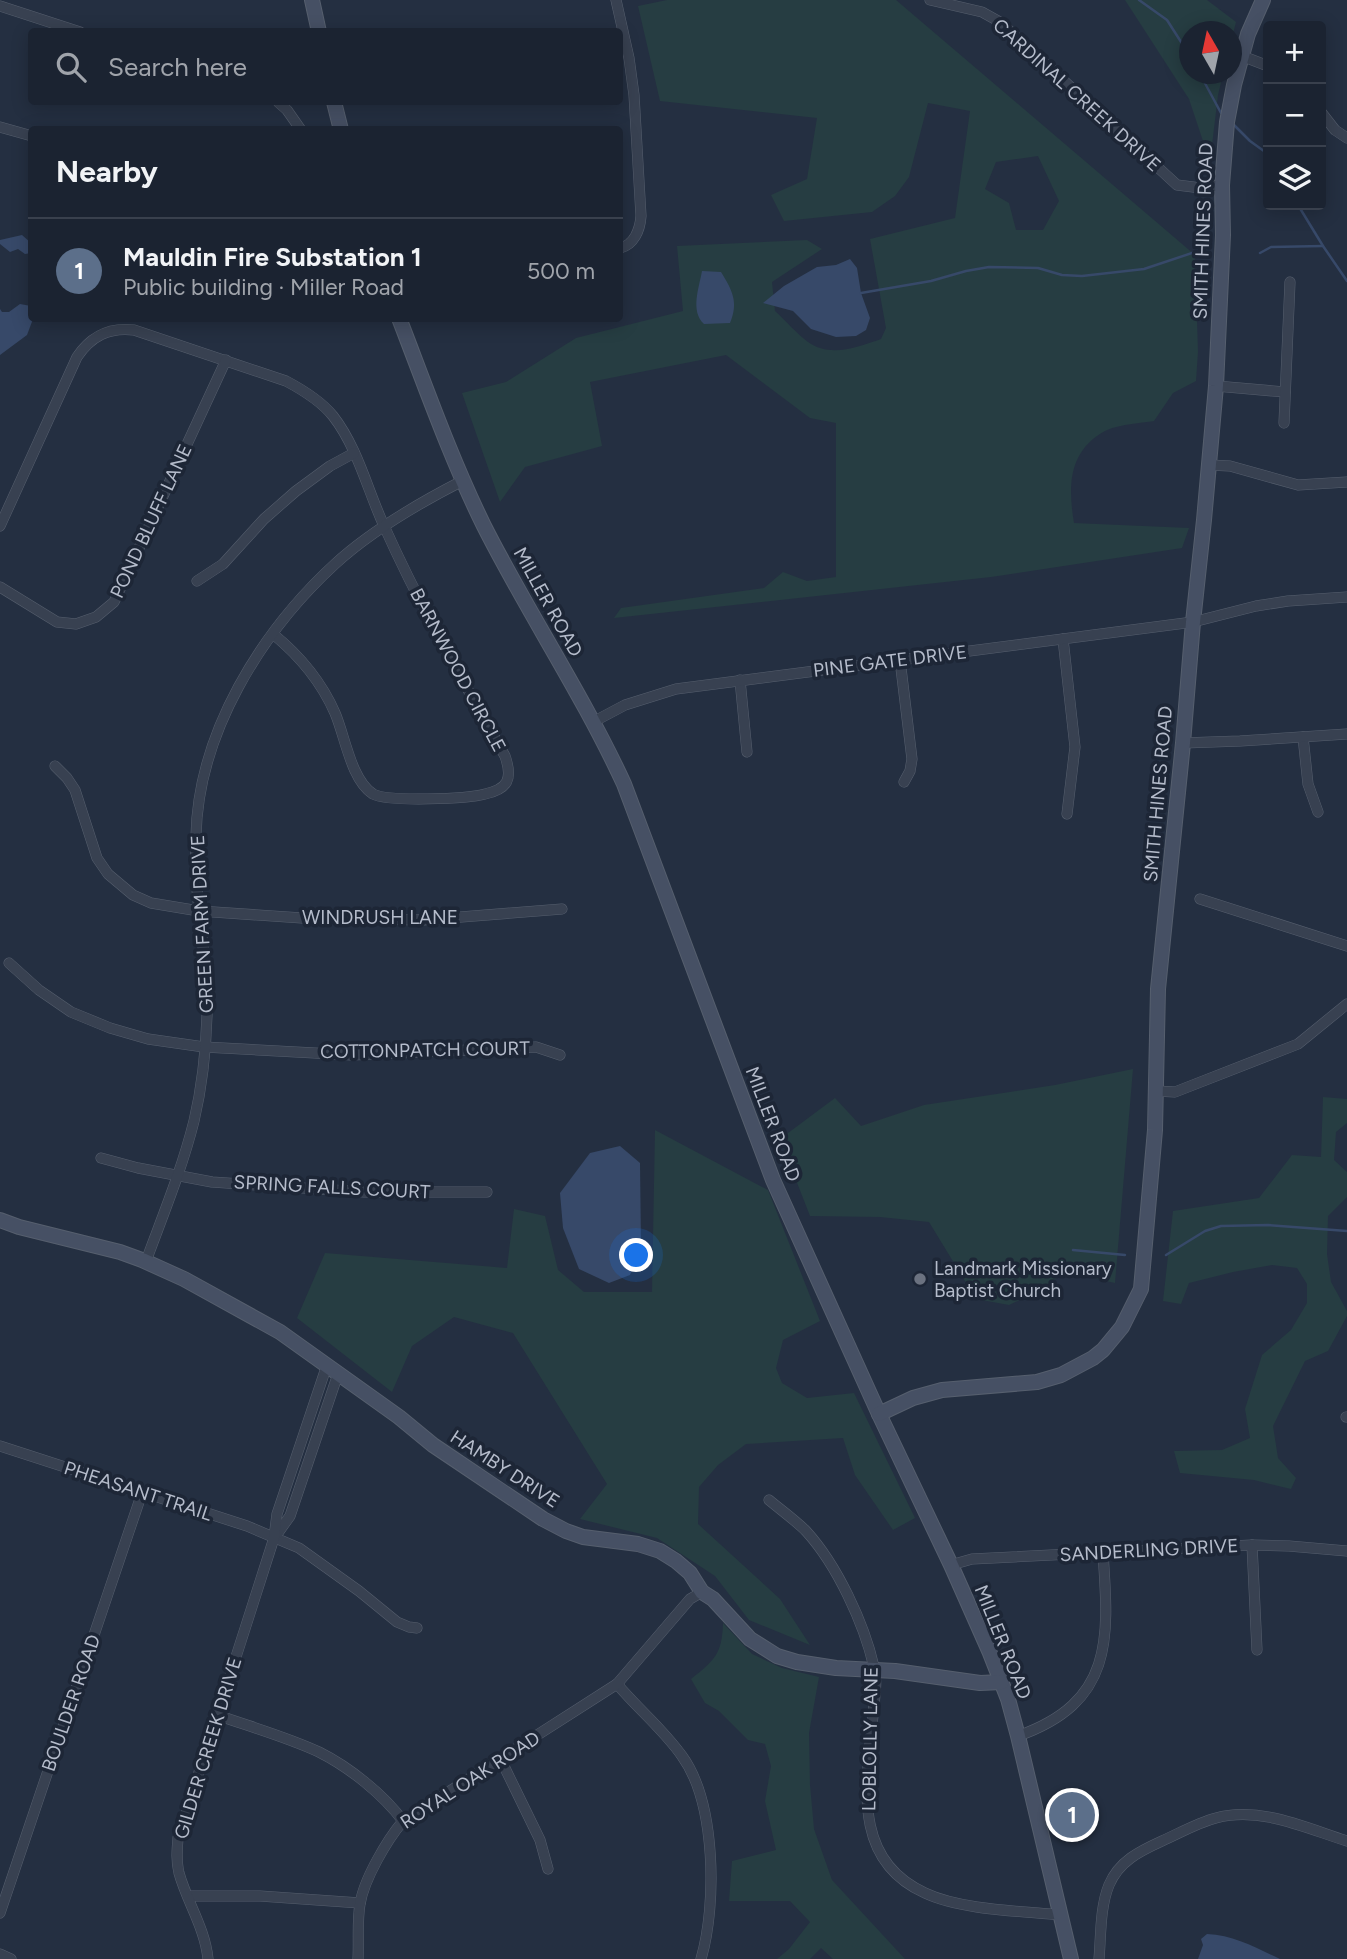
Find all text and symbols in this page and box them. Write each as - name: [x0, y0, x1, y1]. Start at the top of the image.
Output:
- street label: CARDINAL CREEK DRIVE: [988, 14, 1166, 176]
- north arrow: [1179, 21, 1242, 84]
- map controls: [1263, 21, 1326, 210]
- button: +: [1263, 21, 1326, 84]
- search box: [28, 28, 623, 105]
- icon: search: [52, 48, 90, 86]
- text: Search here: [108, 51, 247, 83]
- button: −: [1263, 84, 1326, 147]
- street label: SMITH HINES ROAD: [1188, 142, 1218, 320]
- button: layers: [1263, 147, 1326, 210]
- text: Nearby: [56, 153, 158, 190]
- text: Mauldin Fire Substation 1: [123, 241, 422, 273]
- text: 1: [74, 257, 84, 285]
- text: 500 m: [527, 257, 595, 285]
- text: Public building · Miller Road: [123, 273, 404, 301]
- street label: POND BLUFF LANE: [105, 440, 197, 602]
- street label: MILLER ROAD: [509, 543, 587, 661]
- street label: BARNWOOD CIRCLE: [405, 584, 511, 756]
- street label: PINE GATE DRIVE: [812, 640, 968, 682]
- street label: SMITH HINES ROAD: [1139, 705, 1177, 883]
- street label: GREEN FARM DRIVE: [186, 834, 218, 1014]
- street label: WINDRUSH LANE: [302, 906, 458, 929]
- street label: COTTONPATCH COURT: [320, 1037, 531, 1063]
- street label: MILLER ROAD: [741, 1063, 805, 1185]
- street label: SPRING FALLS COURT: [233, 1170, 431, 1204]
- your location: [619, 1238, 653, 1272]
- place label: Landmark Missionary Baptist Church: [934, 1257, 1112, 1302]
- marker: Landmark Missionary Baptist Church: [912, 1271, 928, 1287]
- street label: HAMBY DRIVE: [446, 1425, 564, 1513]
- street label: PHEASANT TRAIL: [61, 1456, 215, 1526]
- street label: SANDERLING DRIVE: [1059, 1534, 1239, 1566]
- street label: MILLER ROAD: [970, 1581, 1036, 1703]
- street label: BOULDER ROAD: [37, 1632, 105, 1774]
- street label: GILDER CREEK DRIVE: [169, 1654, 247, 1842]
- street label: LOBLOLLY LANE: [857, 1667, 883, 1811]
- street label: ROYAL OAK ROAD: [396, 1726, 544, 1834]
- pin: 1: [1049, 1789, 1095, 1841]

